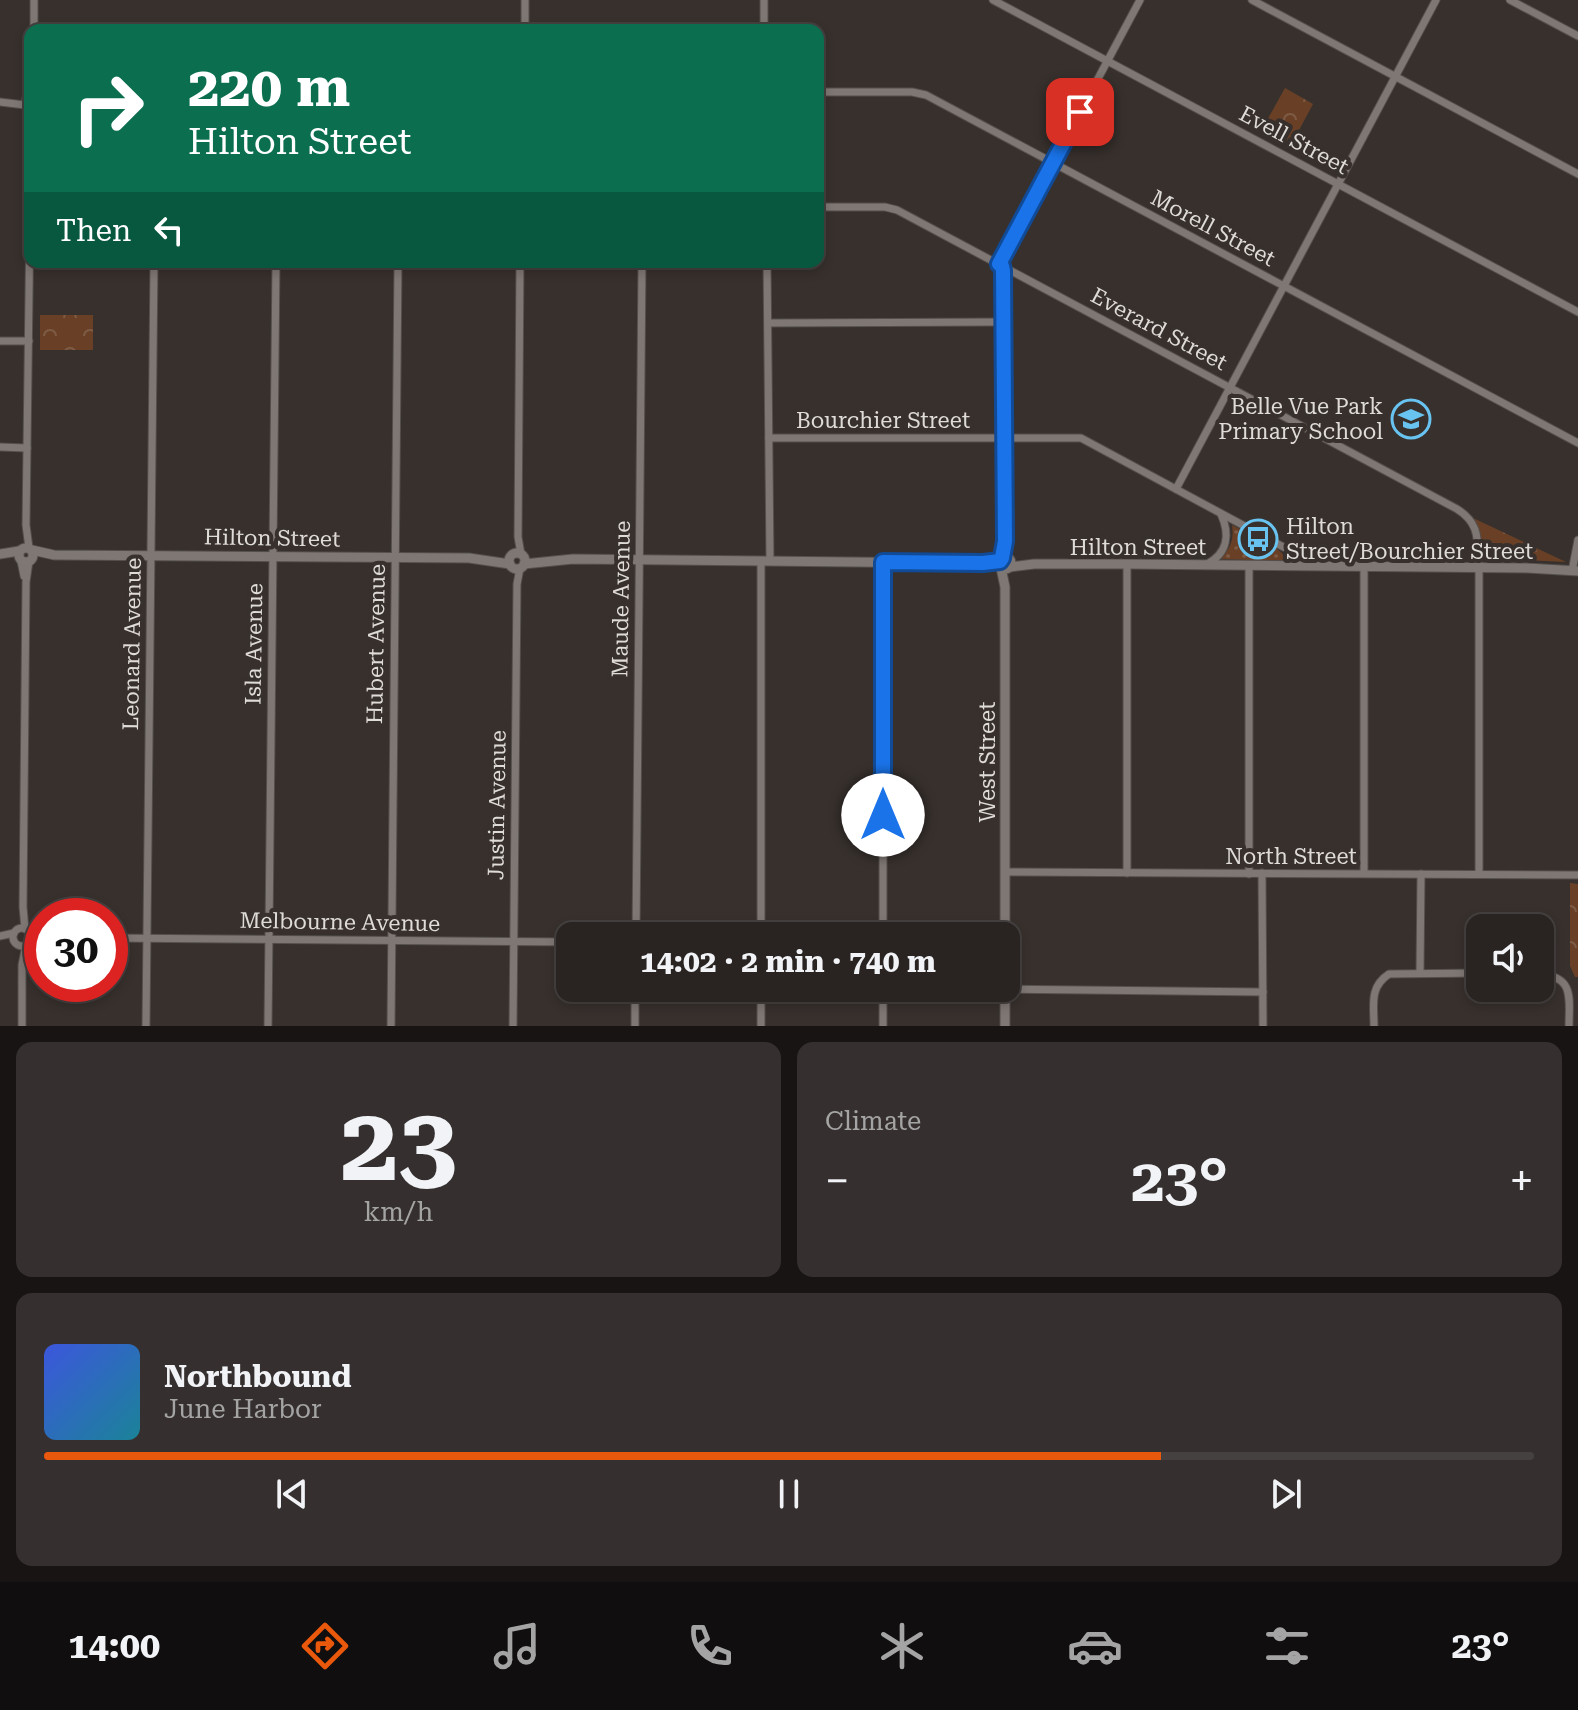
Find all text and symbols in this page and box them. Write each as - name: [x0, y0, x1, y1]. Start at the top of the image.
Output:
- text: 220 m: [188, 54, 350, 120]
- icon: right: [56, 56, 160, 160]
- pin: [1046, 78, 1114, 146]
- icon: arrive: [1058, 90, 1102, 134]
- street label: Evell Street: [1235, 101, 1353, 179]
- text: Hilton Street: [188, 121, 411, 163]
- street label: Morell Street: [1147, 185, 1279, 271]
- icon: left: [147, 208, 191, 252]
- text: Then: [56, 213, 131, 248]
- street label: Everard Street: [1087, 283, 1231, 375]
- place label: Belle Vue Park Primary School: [1218, 394, 1383, 444]
- school or university icon: Belle Vue Park Primary School: [1390, 398, 1432, 440]
- street label: Bourchier Street: [796, 408, 970, 433]
- place label: Hilton Street/Bourchier Street: [1286, 514, 1533, 564]
- bus stop icon: Hilton Street/Bourchier Street: [1237, 518, 1279, 560]
- street label: Maude Avenue: [607, 520, 635, 678]
- street label: Hilton Street: [204, 524, 340, 552]
- street label: Hilton Street: [1070, 535, 1206, 560]
- street label: Leonard Avenue: [118, 557, 146, 731]
- street label: Hubert Avenue: [362, 564, 390, 724]
- street label: Isla Avenue: [240, 583, 268, 705]
- street label: West Street: [975, 702, 1000, 822]
- street label: Justin Avenue: [483, 730, 511, 880]
- position arrow: [841, 773, 925, 857]
- street label: North Street: [1225, 844, 1357, 869]
- speed limit sign: 30: [24, 898, 128, 1002]
- street label: Melbourne Avenue: [240, 908, 440, 936]
- map controls: [1466, 914, 1554, 1002]
- button: sound: [1466, 914, 1554, 1002]
- text: 14:02 · 2 min · 740 m: [640, 944, 936, 979]
- text: 23: [340, 1084, 457, 1205]
- text: Climate: [825, 1106, 921, 1136]
- text: 23°: [1131, 1145, 1228, 1216]
- text: −: [825, 1155, 850, 1207]
- text: +: [1509, 1155, 1534, 1207]
- text: km/h: [364, 1197, 433, 1227]
- text: Northbound: [164, 1359, 352, 1394]
- text: June Harbor: [164, 1394, 322, 1424]
- icon: previous: [270, 1472, 314, 1516]
- icon: pause: [767, 1472, 811, 1516]
- icon: next: [1264, 1472, 1308, 1516]
- icon: directions: [297, 1618, 353, 1674]
- icon: music: [489, 1618, 545, 1674]
- icon: phone: [682, 1618, 738, 1674]
- icon: climate: [874, 1618, 930, 1674]
- icon: car: [1067, 1618, 1123, 1674]
- icon: filters: [1259, 1618, 1315, 1674]
- text: 14:00: [68, 1625, 160, 1667]
- text: 23°: [1451, 1625, 1510, 1667]

